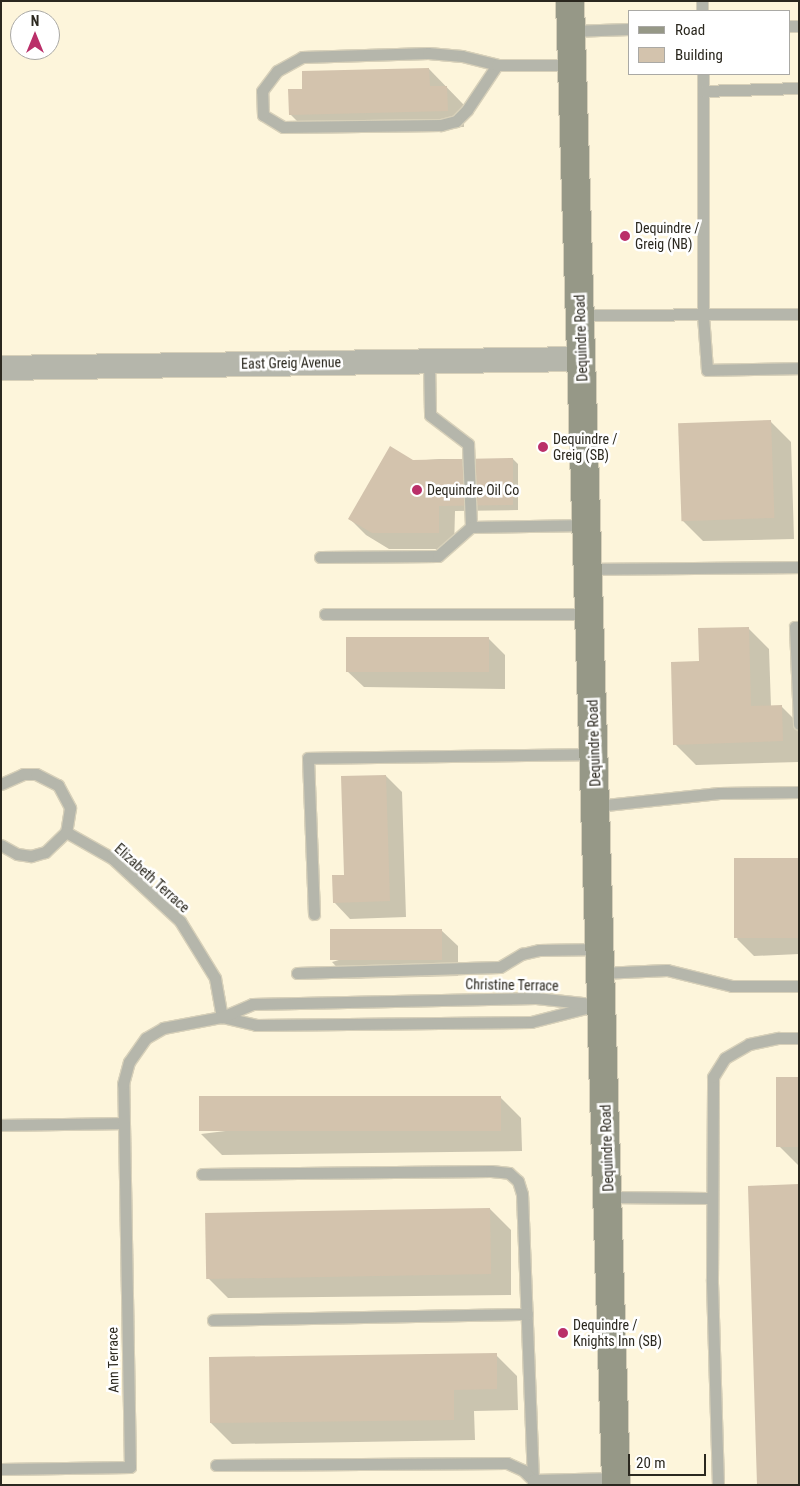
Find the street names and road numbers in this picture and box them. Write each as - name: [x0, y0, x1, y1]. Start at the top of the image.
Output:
- street label: Dequindre Road: [571, 294, 591, 382]
- street label: East Greig Avenue: [241, 354, 341, 372]
- street label: Dequindre Road: [584, 699, 604, 787]
- street label: Elizabeth Terrace: [111, 840, 193, 916]
- street label: Christine Terrace: [465, 976, 559, 994]
- street label: Dequindre Road: [597, 1104, 617, 1192]
- street label: Ann Terrace: [104, 1327, 122, 1393]

